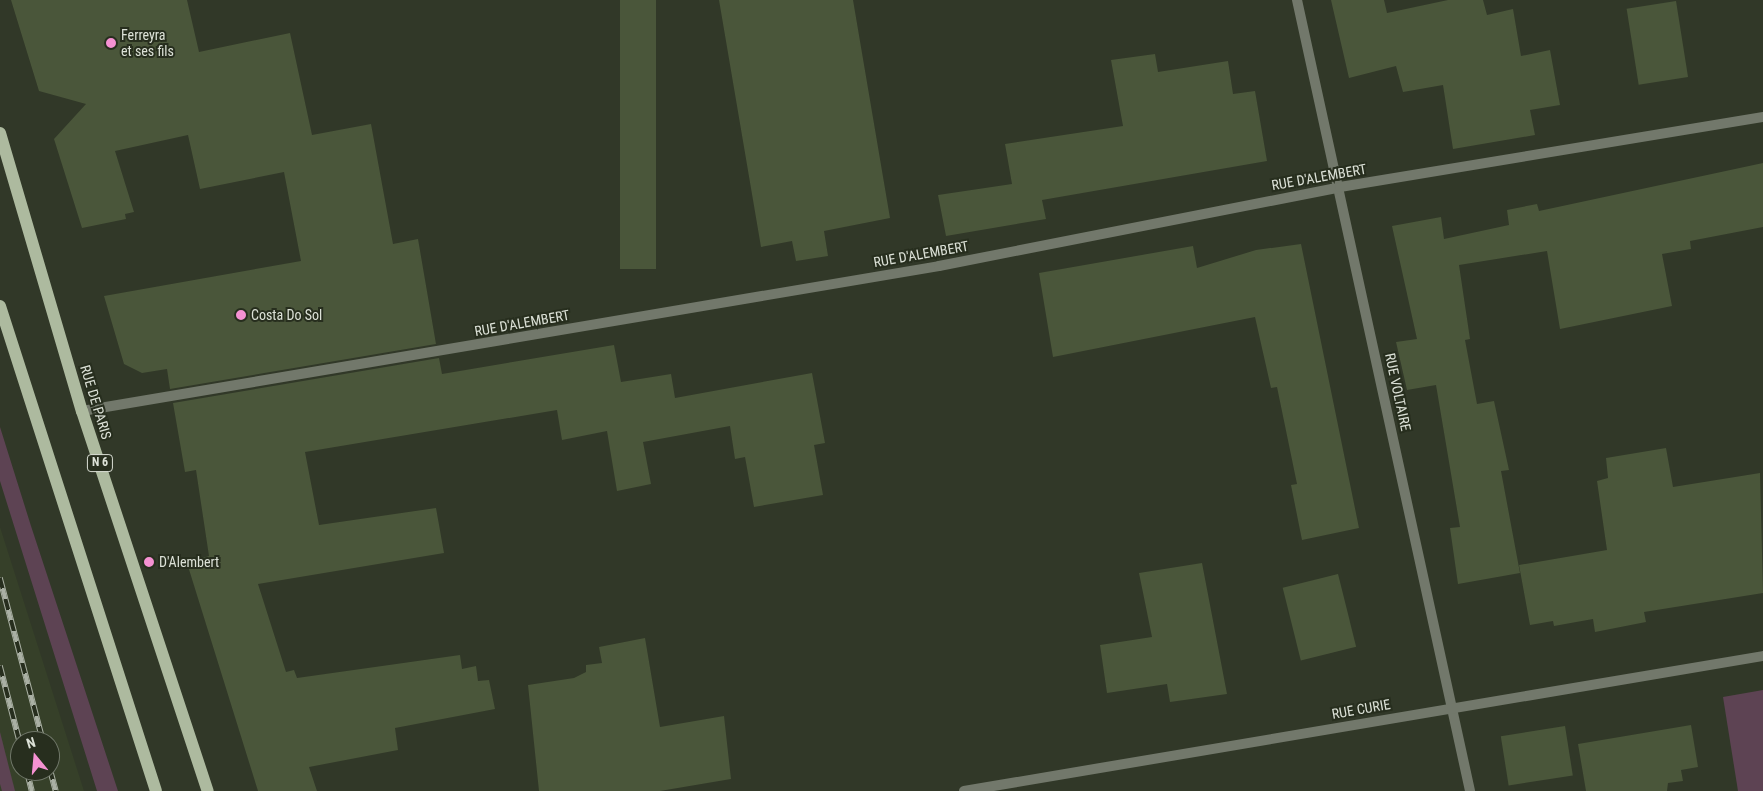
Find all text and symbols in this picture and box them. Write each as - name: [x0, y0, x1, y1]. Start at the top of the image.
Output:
- place label: Ferreyra et ses fils: [121, 27, 174, 59]
- marker: Ferreyra et ses fils: [105, 37, 117, 49]
- street label: RUE D'ALEMBERT: [1270, 160, 1368, 194]
- street label: RUE D'ALEMBERT: [872, 237, 970, 271]
- street label: RUE D'ALEMBERT: [473, 306, 571, 340]
- place label: Costa Do Sol: [251, 307, 322, 323]
- marker: Costa Do Sol: [235, 309, 247, 321]
- street label: RUE VOLTAIRE: [1382, 352, 1414, 432]
- street label: RUE DE PARIS: [77, 363, 115, 441]
- road number: N 6: [86, 453, 114, 472]
- place label: D'Alembert: [159, 554, 219, 570]
- marker: D'Alembert: [143, 556, 155, 568]
- street label: RUE CURIE: [1330, 696, 1392, 722]
- north arrow: [10, 731, 60, 781]
- text: N: [24, 734, 37, 752]

